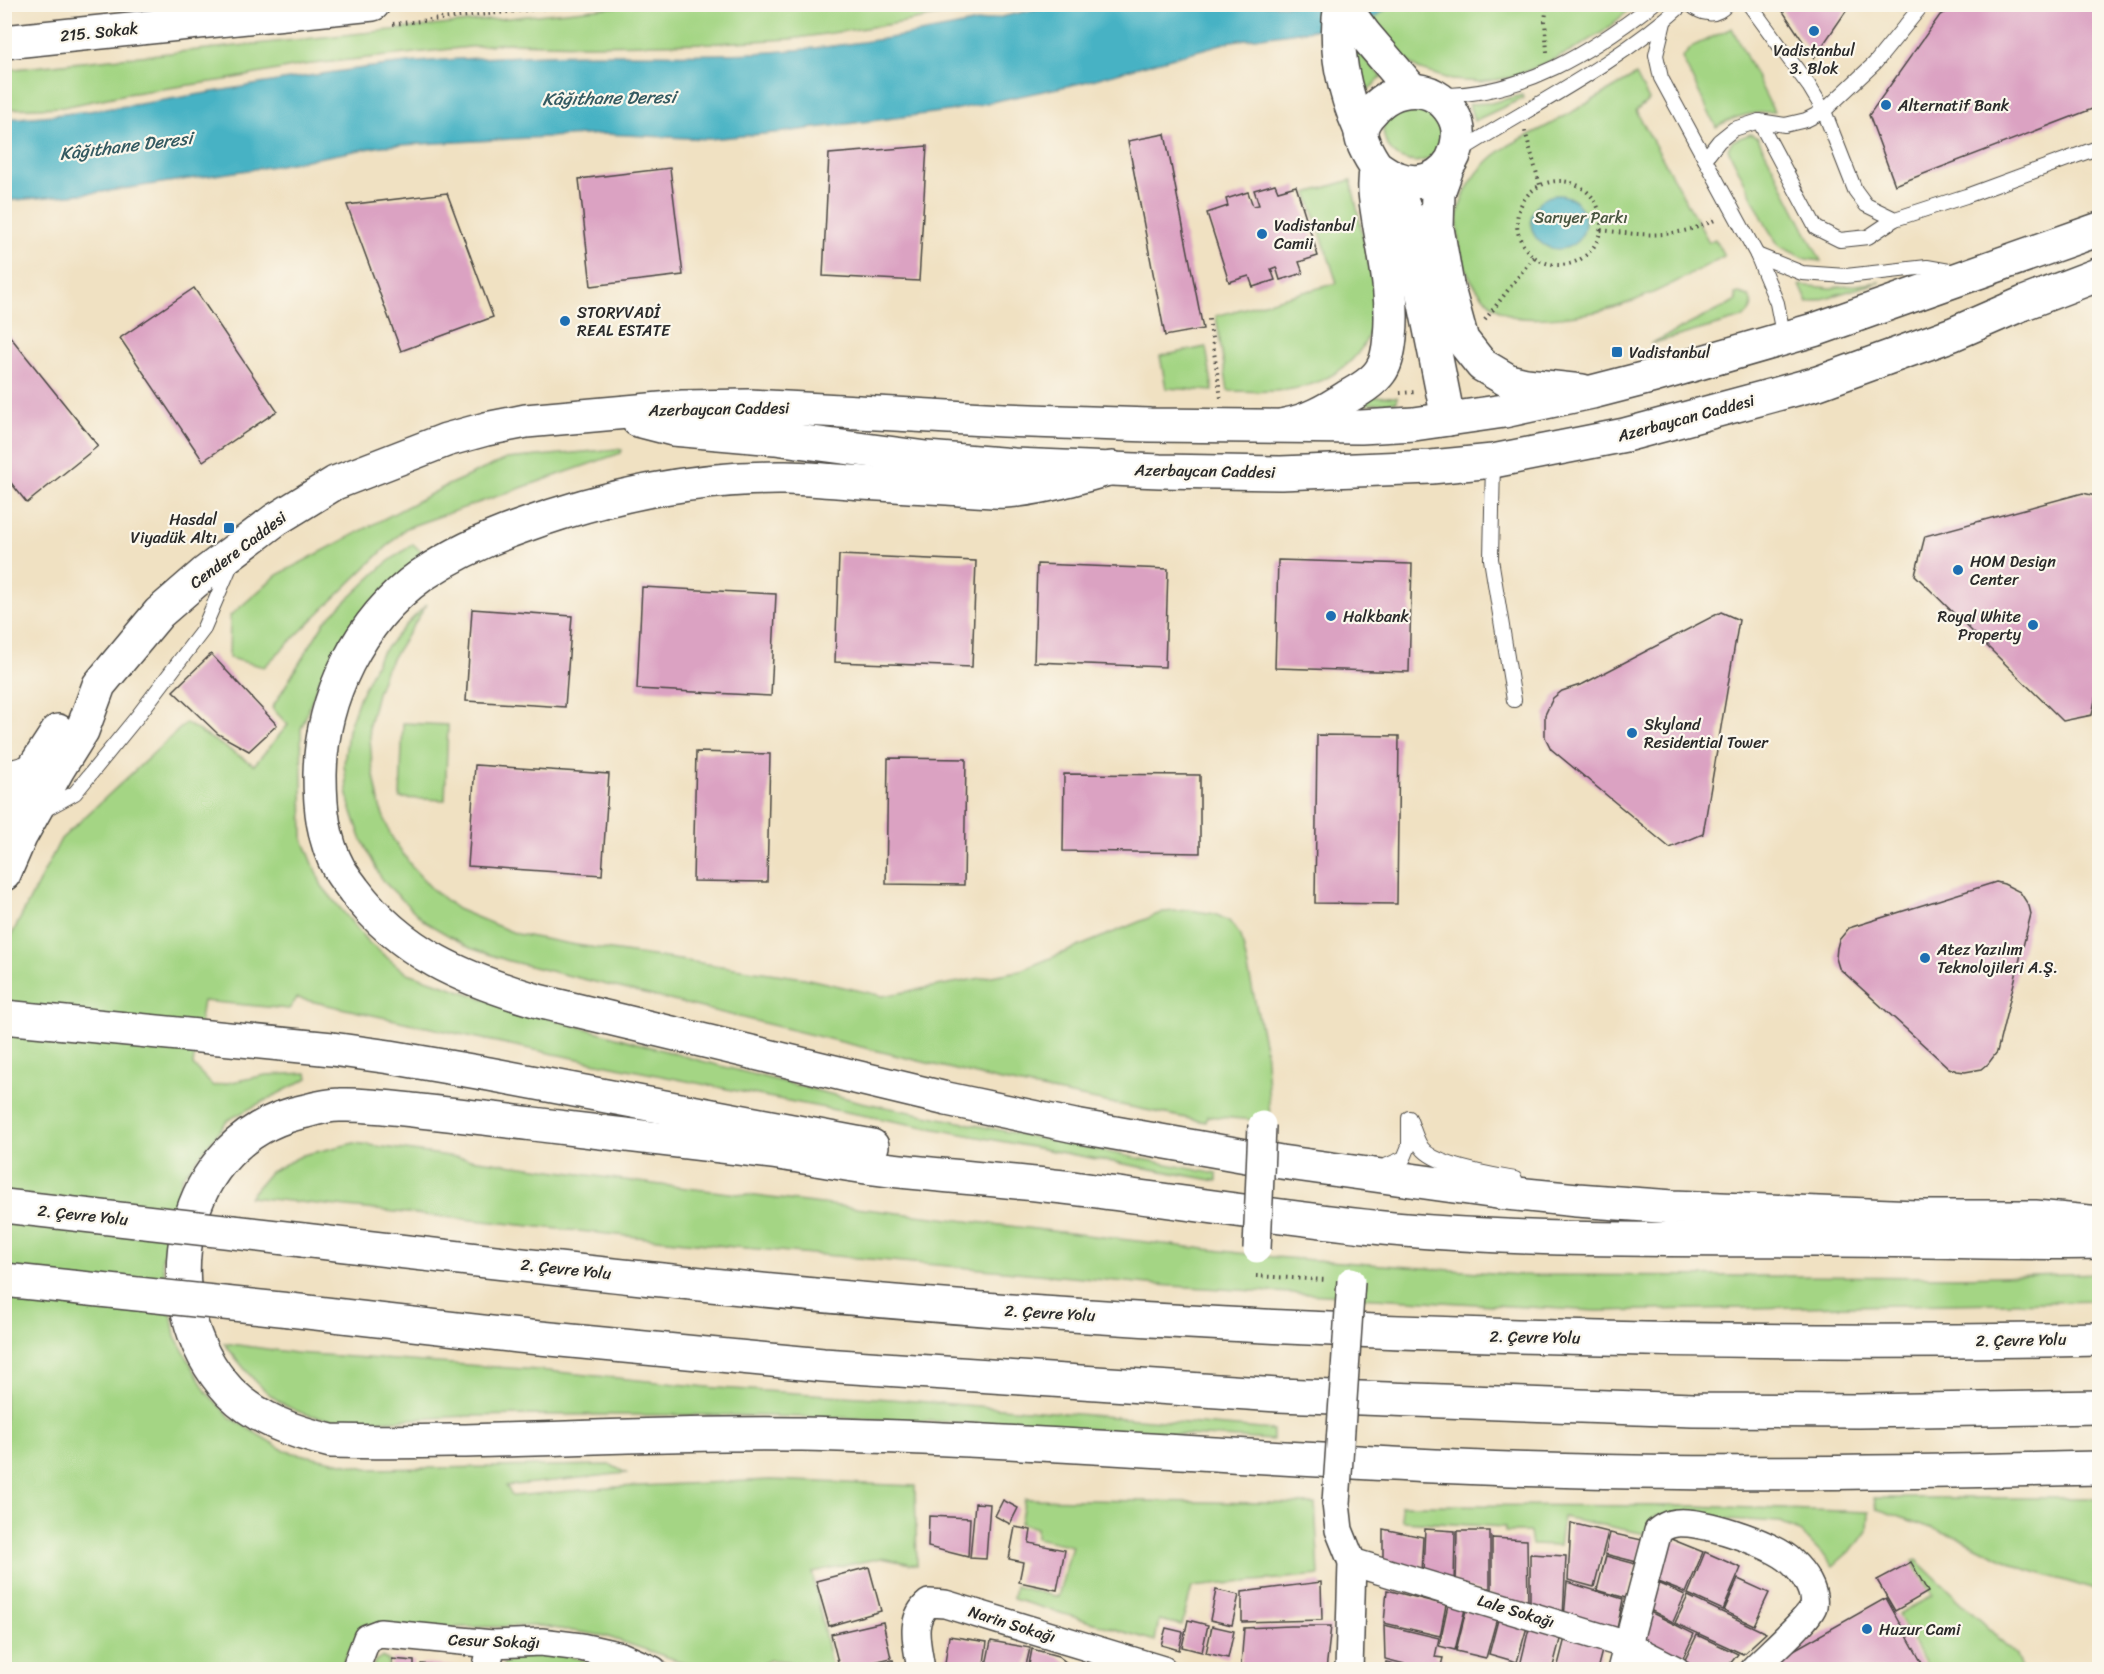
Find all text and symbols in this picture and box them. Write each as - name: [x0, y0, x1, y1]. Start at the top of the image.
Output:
- street label: 215. Sokak: [59, 13, 140, 51]
- marker: Vadistanbul 3. Blok: [1807, 24, 1821, 38]
- place label: Vadistanbul 3. Blok: [1773, 36, 1855, 83]
- water label: Kâğıthane Deresi: [542, 81, 680, 115]
- place label: Alternatif Bank: [1897, 91, 2010, 120]
- marker: Alternatif Bank: [1879, 98, 1893, 112]
- water label: Kâğıthane Deresi: [58, 121, 198, 170]
- park label: Sarıyer Parkı: [1534, 203, 1628, 232]
- place label: Vadistanbul Camii: [1274, 211, 1356, 258]
- marker: Vadistanbul Camii: [1255, 227, 1269, 241]
- place label: STORYVADİ REAL ESTATE: [577, 298, 671, 345]
- marker: STORYVADİ REAL ESTATE: [558, 314, 572, 328]
- place label: Vadistanbul: [1629, 338, 1711, 367]
- marker: Vadistanbul: [1610, 345, 1624, 359]
- street label: Azerbaycan Caddesi: [1613, 386, 1758, 450]
- street label: Azerbaycan Caddesi: [647, 393, 790, 425]
- street label: Azerbaycan Caddesi: [1133, 455, 1276, 487]
- street label: Cendere Caddesi: [183, 503, 294, 596]
- place label: Hasdal Viyadük Altı: [131, 505, 217, 552]
- marker: Hasdal Viyadük Altı: [222, 521, 236, 535]
- place label: HOM Design Center: [1970, 547, 2056, 594]
- marker: HOM Design Center: [1951, 563, 1965, 577]
- place label: Halkbank: [1343, 602, 1410, 631]
- place label: Royal White Property: [1938, 602, 2022, 649]
- marker: Halkbank: [1324, 609, 1338, 623]
- marker: Royal White Property: [2026, 618, 2040, 632]
- place label: Skyland Residential Tower: [1644, 710, 1769, 757]
- marker: Skyland Residential Tower: [1625, 726, 1639, 740]
- place label: Atez Yazılım Teknolojileri A.Ş.: [1936, 935, 2058, 982]
- marker: Atez Yazılım Teknolojileri A.Ş.: [1918, 951, 1932, 965]
- street label: 2. Çevre Yolu: [36, 1196, 130, 1234]
- street label: 2. Çevre Yolu: [519, 1250, 613, 1288]
- street label: 2. Çevre Yolu: [1004, 1296, 1097, 1330]
- street label: 2. Çevre Yolu: [1489, 1322, 1581, 1352]
- street label: 2. Çevre Yolu: [1975, 1325, 2067, 1355]
- street label: Lale Sokağı: [1474, 1586, 1558, 1636]
- street label: Narin Sokağı: [965, 1597, 1059, 1651]
- place label: Huzur Cami: [1879, 1615, 1961, 1644]
- marker: Huzur Cami: [1860, 1622, 1874, 1636]
- street label: Cesur Sokağı: [448, 1625, 540, 1657]

